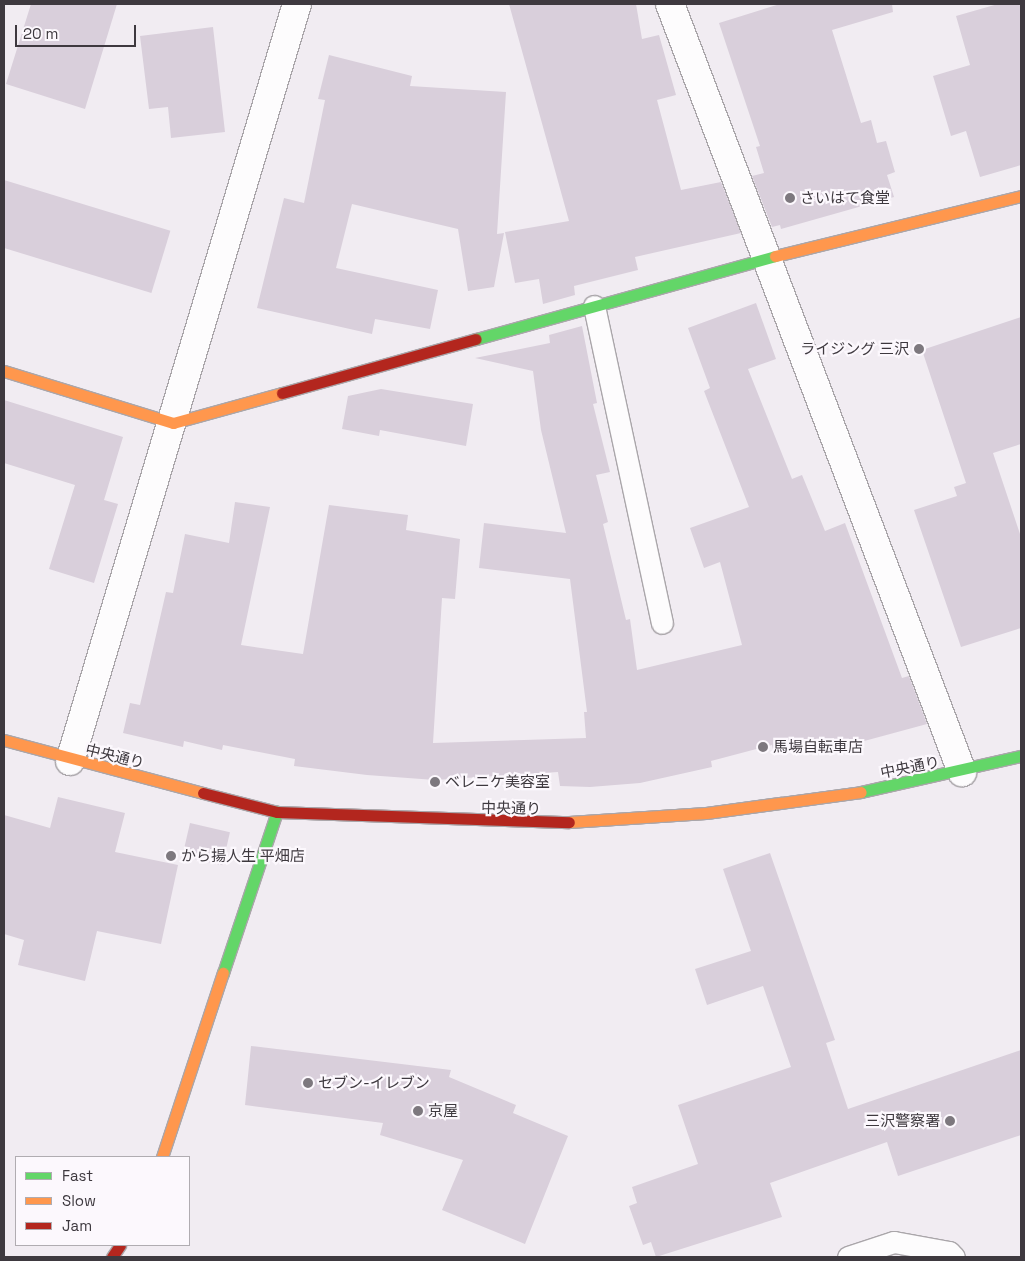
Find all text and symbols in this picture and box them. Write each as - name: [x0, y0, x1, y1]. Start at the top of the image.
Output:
- scale bar: [18, 15, 139, 47]
- text: 20 m: [23, 24, 58, 43]
- place label: さいはて食堂: [800, 189, 890, 207]
- marker: さいはて食堂: [784, 192, 796, 204]
- place label: ライジング 三沢: [800, 340, 909, 358]
- marker: ライジング 三沢: [913, 343, 925, 355]
- place label: 馬場自転車店: [773, 738, 863, 756]
- street label: 中央通り: [84, 740, 146, 772]
- marker: 馬場自転車店: [757, 741, 769, 753]
- street label: 中央通り: [879, 752, 941, 782]
- place label: ベレニケ美容室: [445, 773, 550, 791]
- marker: ベレニケ美容室: [429, 776, 441, 788]
- street label: 中央通り: [481, 798, 541, 818]
- place label: から揚人生 平畑店: [181, 847, 305, 865]
- marker: から揚人生 平畑店: [165, 850, 177, 862]
- place label: セブン-イレブン: [318, 1074, 430, 1092]
- marker: セブン-イレブン: [302, 1077, 314, 1089]
- place label: 京屋: [428, 1102, 458, 1120]
- marker: 京屋: [412, 1105, 424, 1117]
- place label: 三沢警察署: [865, 1112, 940, 1130]
- marker: 三沢警察署: [944, 1115, 956, 1127]
- legend: [15, 1156, 190, 1246]
- text: Fast: [62, 1166, 93, 1185]
- text: Slow: [62, 1191, 96, 1210]
- text: Jam: [62, 1216, 92, 1235]

